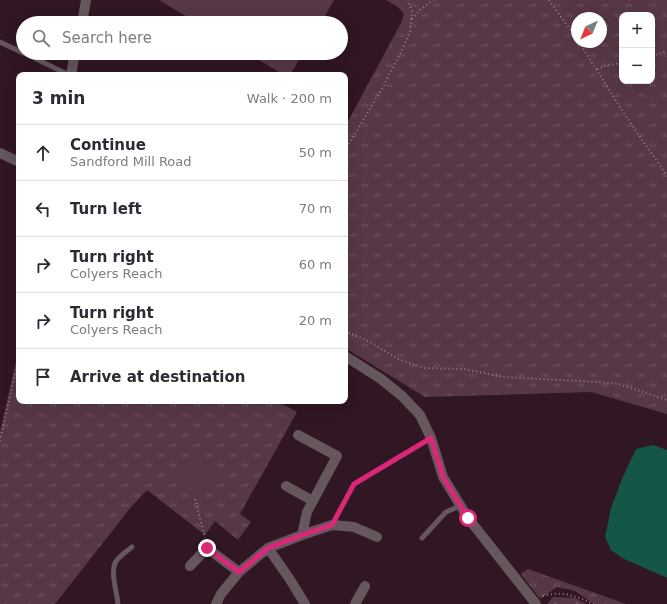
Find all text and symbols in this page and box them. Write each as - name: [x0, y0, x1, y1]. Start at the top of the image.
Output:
- north arrow: [571, 12, 607, 48]
- map controls: [619, 12, 655, 84]
- button: +: [619, 12, 655, 48]
- search box: [16, 16, 348, 60]
- icon: search: [30, 27, 52, 49]
- text: Search here: [62, 29, 152, 47]
- button: −: [619, 48, 655, 84]
- text: 3 min: [32, 88, 85, 108]
- text: Walk · 200 m: [247, 91, 332, 106]
- text: Continue: [70, 136, 146, 154]
- icon: ahead: [32, 142, 54, 164]
- text: 50 m: [299, 145, 332, 160]
- text: Sandford Mill Road: [70, 154, 192, 169]
- icon: left: [32, 198, 54, 220]
- text: Turn left: [70, 200, 142, 218]
- text: 70 m: [299, 201, 332, 216]
- text: Turn right: [70, 248, 154, 266]
- icon: right: [32, 254, 54, 276]
- text: 60 m: [299, 257, 332, 272]
- text: Colyers Reach: [70, 266, 162, 281]
- text: Turn right: [70, 304, 154, 322]
- icon: right: [32, 310, 54, 332]
- text: 20 m: [299, 313, 332, 328]
- text: Colyers Reach: [70, 322, 162, 337]
- icon: arrive: [32, 366, 54, 388]
- text: Arrive at destination: [70, 368, 245, 386]
- route start: [459, 509, 477, 527]
- route end: [198, 539, 216, 557]

